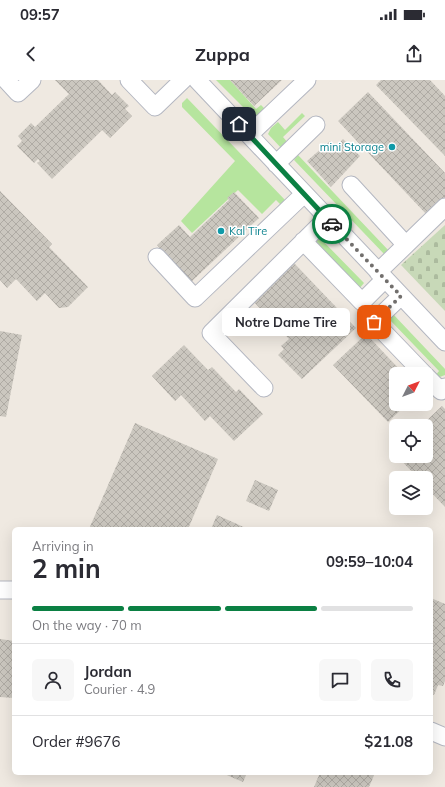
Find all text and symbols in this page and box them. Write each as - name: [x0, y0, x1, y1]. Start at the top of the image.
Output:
- text: 09:57: [20, 5, 60, 24]
- icon: back: [20, 43, 42, 65]
- text: Zuppa: [195, 43, 250, 66]
- icon: share: [403, 43, 425, 65]
- pin: [222, 107, 256, 141]
- icon: home: [228, 113, 250, 135]
- place label: mini Storage: [320, 140, 384, 154]
- marker: mini Storage: [387, 142, 397, 152]
- courier: [312, 204, 352, 244]
- icon: car: [321, 213, 343, 235]
- place label: Kal Tire: [229, 224, 267, 238]
- marker: Kal Tire: [216, 226, 226, 236]
- pin: [357, 305, 391, 339]
- callout: Notre Dame Tire: [222, 308, 350, 336]
- icon: bag: [363, 311, 385, 333]
- text: Notre Dame Tire: [235, 314, 337, 330]
- north arrow: [389, 367, 433, 411]
- map controls: [389, 367, 433, 515]
- button: locate: [389, 419, 433, 463]
- button: layers: [389, 471, 433, 515]
- text: Arriving in: [32, 538, 94, 554]
- text: 2 min: [32, 552, 101, 585]
- text: 09:59–10:04: [326, 552, 413, 571]
- text: On the way · 70 m: [32, 617, 142, 633]
- button: person: [32, 659, 74, 701]
- button: chat: [319, 659, 361, 701]
- button: phone: [371, 659, 413, 701]
- text: Jordan: [84, 662, 132, 681]
- text: Courier · 4.9: [84, 681, 155, 697]
- text: Order #9676: [32, 732, 120, 751]
- text: $21.08: [364, 732, 413, 751]

